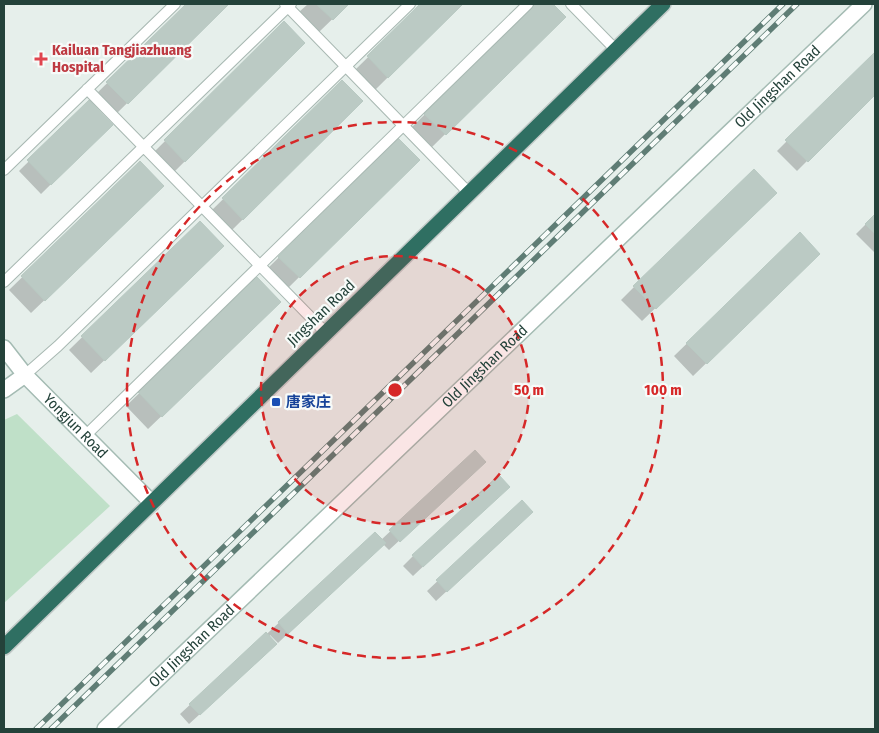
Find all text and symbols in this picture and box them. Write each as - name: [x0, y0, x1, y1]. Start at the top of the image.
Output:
- place label: Kailuan Tangjiazhuang Hospital: [52, 41, 192, 76]
- street label: Old Jingshan Road: [731, 41, 824, 132]
- marker: Kailuan Tangjiazhuang Hospital: [34, 52, 48, 66]
- street label: Jingshan Road: [283, 276, 359, 350]
- street label: Old Jingshan Road: [438, 321, 531, 412]
- centre of rings: [386, 381, 404, 399]
- text: 50 m: [514, 381, 544, 399]
- text: 100 m: [644, 381, 682, 399]
- street label: Yongjun Road: [40, 390, 111, 462]
- place label: 唐家庄: [286, 393, 331, 411]
- marker: 唐家庄: [270, 396, 282, 408]
- street label: Old Jingshan Road: [145, 601, 238, 691]

